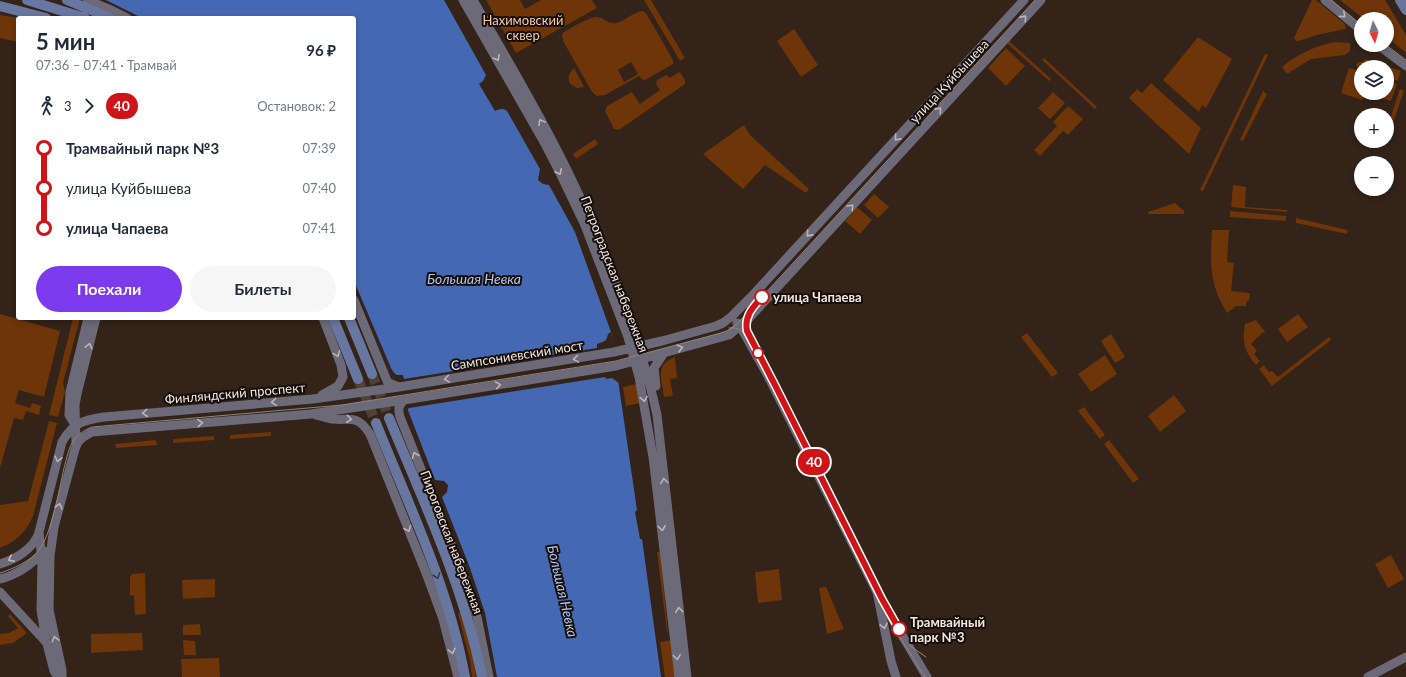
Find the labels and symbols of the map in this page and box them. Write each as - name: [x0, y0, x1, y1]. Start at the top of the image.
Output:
- one-way arrow: [1338, 11, 1346, 18]
- park label: Нахимовский сквер: [482, 12, 564, 43]
- north arrow: [1354, 12, 1394, 52]
- one-way arrow: [1020, 15, 1027, 22]
- street label: улица Куйбышева: [906, 36, 992, 126]
- one-way arrow: [492, 54, 499, 61]
- one-way arrow: [934, 108, 941, 115]
- one-way arrow: [539, 118, 546, 126]
- one-way arrow: [895, 133, 902, 141]
- one-way arrow: [554, 168, 562, 175]
- street label: Петроградская набережная: [578, 194, 652, 354]
- one-way arrow: [846, 204, 853, 211]
- one-way arrow: [807, 229, 814, 237]
- water label: Большая Невка: [427, 270, 521, 287]
- marker: улица Чапаева: [754, 289, 770, 305]
- place label: улица Чапаева: [773, 289, 862, 305]
- street label: Сампсониевский мост: [450, 337, 585, 373]
- one-way arrow: [84, 343, 93, 350]
- one-way arrow: [677, 345, 683, 353]
- unlabelled marker: [752, 347, 764, 359]
- one-way arrow: [333, 351, 341, 358]
- one-way arrow: [573, 354, 579, 362]
- one-way arrow: [444, 374, 451, 383]
- street label: Финляндский проспект: [164, 379, 306, 407]
- one-way arrow: [495, 381, 501, 390]
- one-way arrow: [639, 396, 647, 402]
- one-way arrow: [271, 398, 277, 407]
- one-way arrow: [142, 409, 148, 418]
- one-way arrow: [346, 415, 352, 424]
- one-way arrow: [197, 419, 203, 428]
- line badge: 40: [796, 449, 832, 475]
- one-way arrow: [412, 451, 420, 458]
- one-way arrow: [54, 456, 62, 462]
- street label: Пироговская набережная: [417, 468, 487, 616]
- one-way arrow: [660, 478, 669, 484]
- one-way arrow: [55, 503, 63, 509]
- one-way arrow: [657, 525, 666, 531]
- one-way arrow: [404, 526, 412, 533]
- water label: Большая Невка: [544, 543, 582, 639]
- one-way arrow: [8, 554, 16, 562]
- one-way arrow: [432, 572, 441, 579]
- one-way arrow: [675, 607, 684, 614]
- place label: Трамвайный парк №3: [910, 614, 985, 645]
- marker: Трамвайный парк №3: [891, 621, 907, 637]
- one-way arrow: [879, 623, 887, 630]
- one-way arrow: [51, 636, 59, 642]
- one-way arrow: [447, 648, 456, 655]
- one-way arrow: [672, 654, 681, 660]

